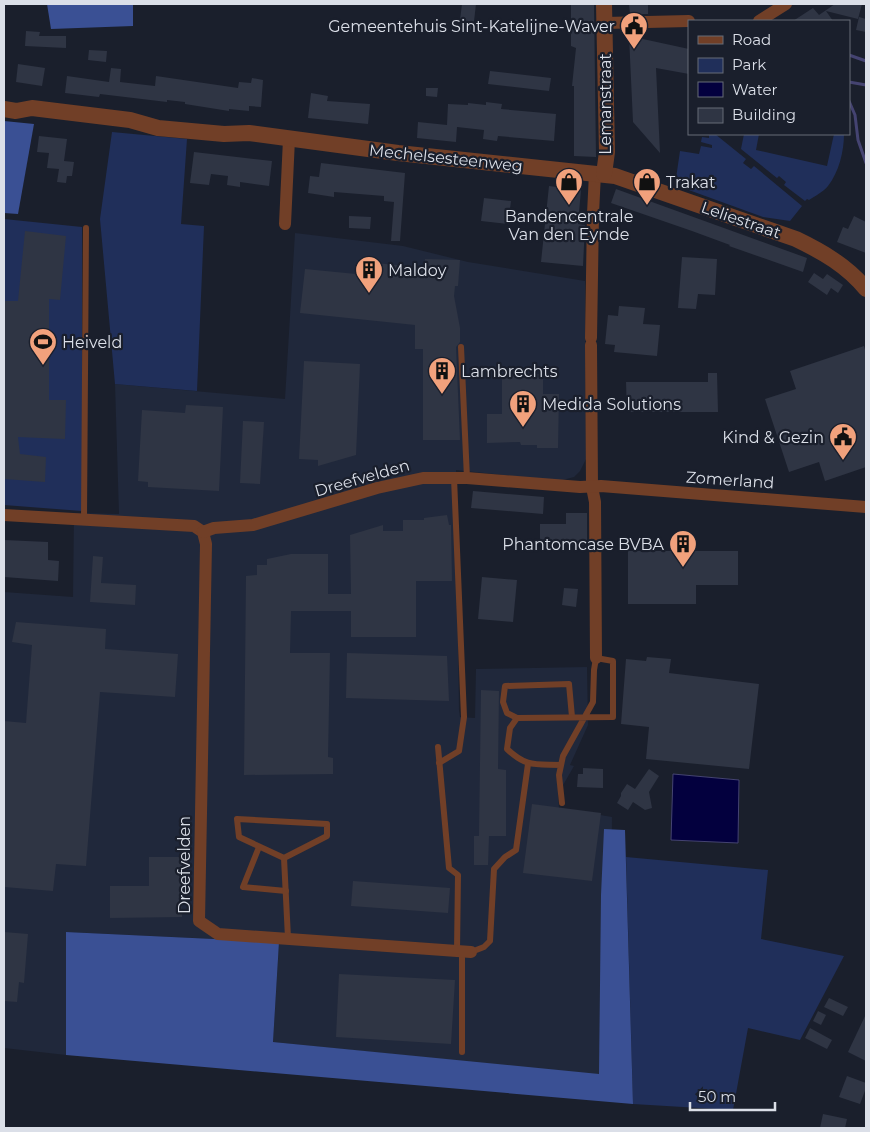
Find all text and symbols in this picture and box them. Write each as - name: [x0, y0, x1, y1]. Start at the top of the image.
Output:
- public building icon: Gemeentehuis Sint-Katelijne-Waver: [619, 11, 649, 50]
- place label: Gemeentehuis Sint-Katelijne-Waver: [328, 17, 615, 36]
- legend: [688, 20, 850, 135]
- text: Road: [732, 30, 771, 49]
- street label: Lemanstraat: [596, 53, 615, 155]
- text: Park: [732, 55, 766, 74]
- text: Water: [732, 80, 778, 99]
- text: Building: [732, 105, 796, 124]
- street label: Mechelsesteenweg: [368, 140, 524, 176]
- shop icon: Bandencentrale Van den Eynde: [554, 167, 584, 206]
- shop icon: Trakat: [632, 167, 662, 206]
- place label: Trakat: [666, 173, 716, 192]
- street label: Leliestraat: [699, 198, 784, 243]
- place label: Bandencentrale Van den Eynde: [505, 207, 633, 244]
- building icon: Maldoy: [354, 255, 384, 294]
- place label: Maldoy: [388, 261, 447, 280]
- sports icon: Heiveld: [28, 327, 58, 366]
- place label: Heiveld: [62, 333, 122, 352]
- building icon: Lambrechts: [427, 356, 457, 395]
- place label: Lambrechts: [461, 362, 558, 381]
- building icon: Medida Solutions: [508, 389, 538, 428]
- place label: Medida Solutions: [542, 395, 681, 414]
- public building icon: Kind & Gezin: [828, 422, 858, 461]
- place label: Kind & Gezin: [722, 428, 824, 447]
- street label: Dreefvelden: [312, 455, 412, 501]
- street label: Zomerland: [685, 467, 775, 493]
- building icon: Phantomcase BVBA: [668, 529, 698, 568]
- place label: Phantomcase BVBA: [502, 535, 665, 554]
- street label: Dreefvelden: [175, 816, 194, 914]
- scale bar: [690, 1080, 775, 1112]
- text: 50 m: [698, 1087, 736, 1106]

